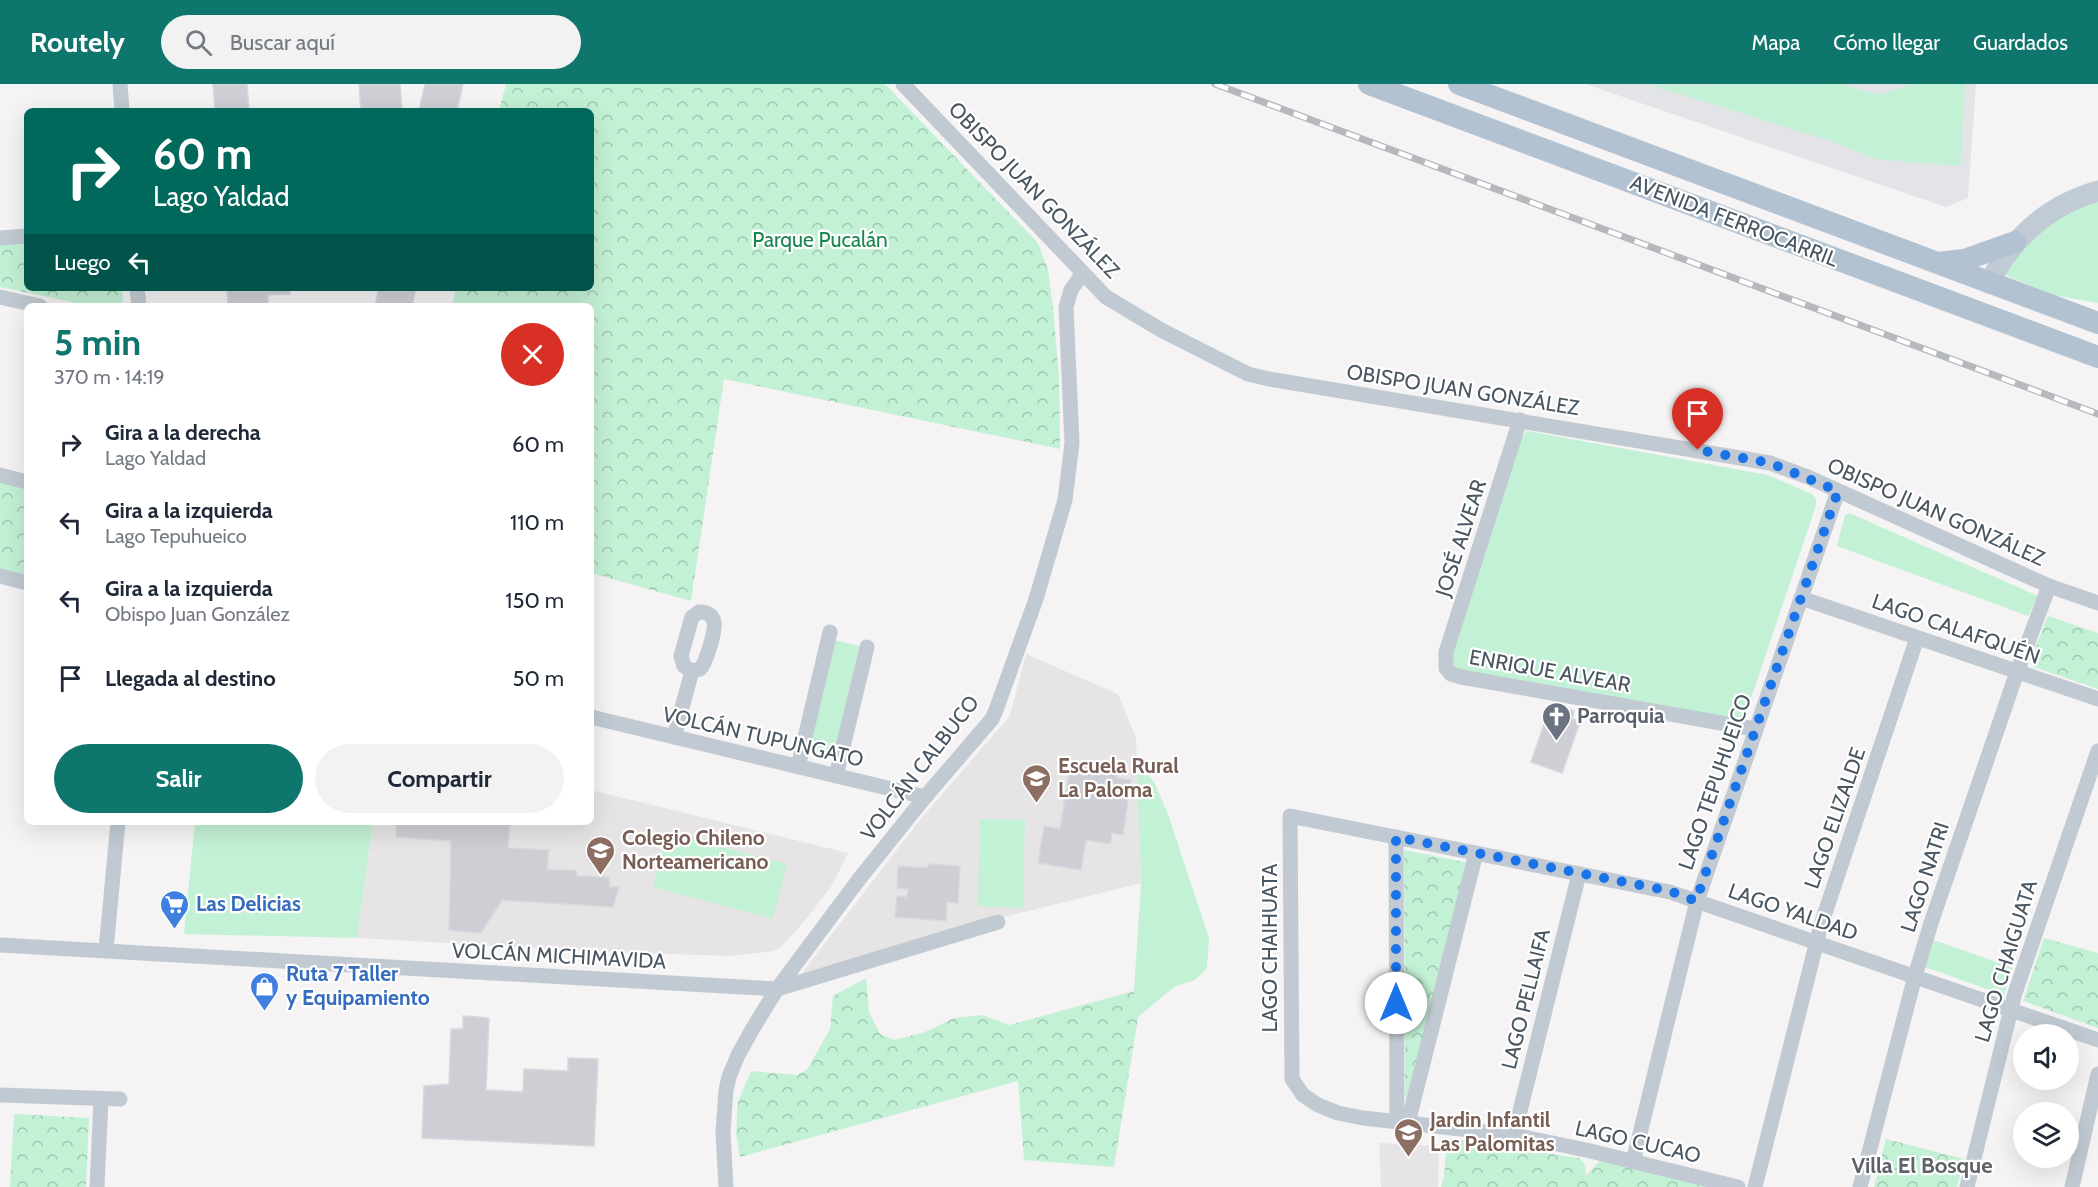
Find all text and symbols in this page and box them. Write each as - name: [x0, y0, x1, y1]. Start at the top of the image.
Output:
- search box: [161, 15, 581, 69]
- text: Routely: [30, 25, 125, 59]
- icon: search: [182, 26, 215, 59]
- text: Buscar aquí: [230, 29, 335, 56]
- text: Mapa: [1752, 30, 1800, 55]
- text: Cómo llegar: [1833, 30, 1940, 55]
- text: Guardados: [1973, 30, 2068, 55]
- street label: OBISPO JUAN GONZÁLEZ: [944, 96, 1125, 283]
- text: 60 m: [153, 128, 252, 180]
- icon: right: [54, 132, 132, 210]
- street label: AVENIDA FERROCARRIL: [1627, 169, 1842, 272]
- text: Lago Yaldad: [153, 180, 290, 213]
- park label: Parque Pucalán: [752, 227, 888, 252]
- icon: left: [123, 246, 156, 279]
- text: Luego: [54, 249, 111, 276]
- text: 5 min: [54, 320, 141, 364]
- button: close: [501, 323, 564, 386]
- street label: OBISPO JUAN GONZÁLEZ: [1345, 359, 1582, 420]
- text: 370 m · 14:19: [54, 365, 165, 389]
- pin: [1672, 388, 1723, 450]
- icon: arrive: [1681, 397, 1714, 430]
- text: Gira a la derecha: [105, 419, 261, 446]
- icon: right: [54, 428, 87, 461]
- text: 60 m: [512, 431, 564, 458]
- text: Lago Yaldad: [105, 446, 206, 470]
- street label: OBISPO JUAN GONZÁLEZ: [1824, 452, 2049, 571]
- street label: JOSÉ ALVEAR: [1430, 476, 1491, 600]
- text: Gira a la izquierda: [105, 497, 273, 524]
- icon: left: [54, 506, 87, 539]
- text: 110 m: [510, 509, 564, 536]
- text: Lago Tepuhueico: [105, 524, 247, 548]
- text: Gira a la izquierda: [105, 575, 273, 602]
- icon: left: [54, 584, 87, 617]
- text: 150 m: [505, 587, 564, 614]
- street label: LAGO CALAFQUÉN: [1869, 588, 2044, 669]
- text: Obispo Juan González: [105, 602, 290, 626]
- street label: ENRIQUE ALVEAR: [1467, 644, 1633, 697]
- icon: arrive: [54, 662, 87, 695]
- text: Llegada al destino: [105, 665, 276, 692]
- text: 50 m: [512, 665, 564, 692]
- street label: VOLCÁN CALBUCO: [855, 690, 984, 845]
- street label: LAGO TEPUHUEICO: [1673, 691, 1756, 873]
- church icon: Parroquia: [1540, 700, 1572, 742]
- street label: VOLCÁN TUPUNGATO: [660, 701, 866, 772]
- place label: Parroquia: [1577, 703, 1665, 728]
- button: Salir: [54, 744, 303, 813]
- button: Compartir: [315, 744, 564, 813]
- street label: LAGO ELIZALDE: [1799, 744, 1870, 892]
- place label: Escuela Rural La Paloma: [1058, 753, 1179, 802]
- school or university icon: Escuela Rural La Paloma: [1021, 762, 1053, 804]
- street label: LAGO NATRI: [1895, 819, 1954, 935]
- place label: Colegio Chileno Norteamericano: [622, 825, 769, 874]
- school or university icon: Colegio Chileno Norteamericano: [585, 834, 617, 876]
- street label: LAGO CHAIHUATA: [1257, 864, 1282, 1032]
- street label: LAGO CHAIGUATA: [1969, 877, 2042, 1045]
- street label: LAGO YALDAD: [1725, 878, 1861, 945]
- supermarket icon: Las Delicias: [159, 888, 191, 930]
- place label: Las Delicias: [196, 891, 301, 916]
- street label: LAGO PELLAIFA: [1496, 926, 1555, 1072]
- street label: VOLCÁN MICHIMAVIDA: [451, 937, 667, 974]
- place label: Ruta 7 Taller y Equipamiento: [286, 961, 430, 1010]
- shop icon: Ruta 7 Taller y Equipamiento: [249, 970, 281, 1012]
- position arrow: [1364, 971, 1428, 1035]
- map controls: [2013, 1024, 2079, 1168]
- button: sound: [2013, 1024, 2079, 1090]
- button: layers: [2013, 1102, 2079, 1168]
- place label: Jardin Infantil Las Palomitas: [1429, 1107, 1555, 1156]
- street label: LAGO CUCAO: [1573, 1115, 1703, 1168]
- school or university icon: Jardin Infantil Las Palomitas: [1393, 1116, 1425, 1158]
- district label: Villa El Bosque: [1851, 1152, 1993, 1179]

